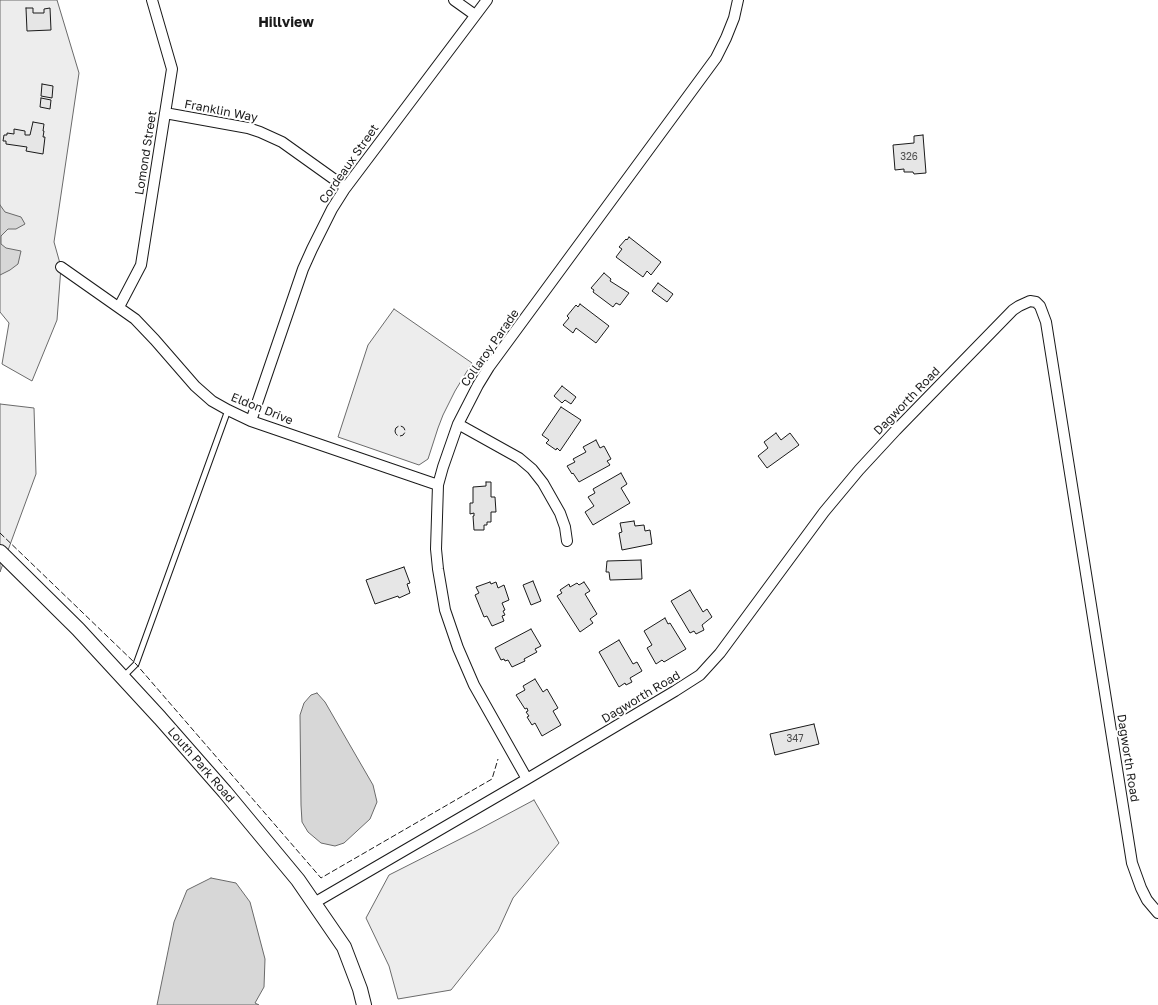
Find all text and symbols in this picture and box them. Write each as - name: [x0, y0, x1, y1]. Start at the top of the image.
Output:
- district label: Hillview: [258, 15, 314, 31]
- street label: Franklin Way: [183, 97, 259, 125]
- street label: Lomond Street: [132, 110, 160, 196]
- street label: Cordeaux Street: [316, 122, 382, 206]
- house number: 326: [900, 151, 918, 163]
- street label: Collaroy Parade: [458, 306, 522, 390]
- street label: Dagworth Road: [871, 364, 943, 438]
- street label: Eldon Drive: [229, 390, 295, 428]
- street label: Dagworth Road: [599, 668, 683, 726]
- street label: Dagworth Road: [1114, 713, 1142, 803]
- street label: Louth Park Road: [164, 725, 238, 805]
- house number: 347: [786, 733, 804, 745]

